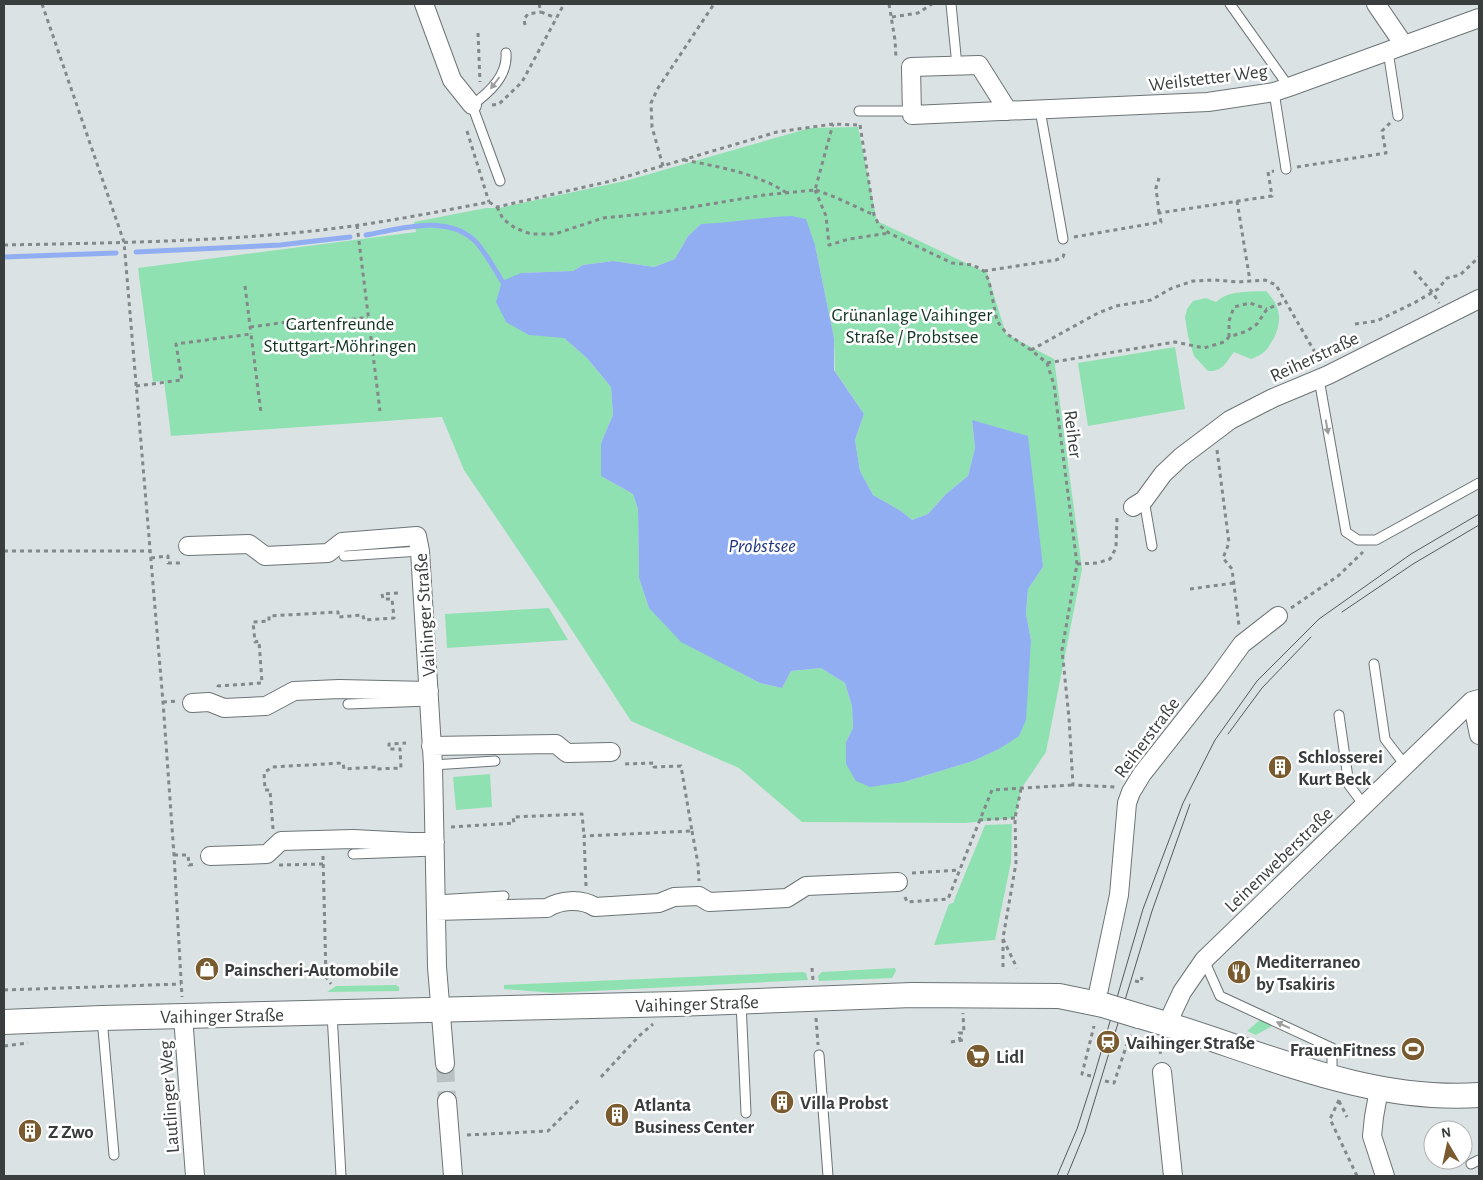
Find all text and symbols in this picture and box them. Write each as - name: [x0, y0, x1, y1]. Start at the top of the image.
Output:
- street label: Weilstetter Weg: [1148, 62, 1269, 95]
- one-way arrow: [490, 76, 501, 89]
- park label: Grünanlage Vaihinger Straße / Probstsee: [832, 306, 992, 347]
- park label: Gartenfreunde Stuttgart-Möhringen: [263, 315, 417, 356]
- street label: Reiherstraße: [1268, 329, 1362, 386]
- street label: Reiher: [1060, 409, 1085, 459]
- one-way arrow: [1324, 419, 1332, 435]
- water label: Probstsee: [728, 536, 796, 556]
- street label: Vaihinger Straße: [412, 553, 439, 677]
- street label: Reiherstraße: [1111, 694, 1183, 782]
- place label: Schlosserei Kurt Beck: [1298, 748, 1383, 789]
- building icon: Schlosserei Kurt Beck: [1267, 754, 1293, 780]
- street label: Leinenweberstraße: [1221, 804, 1337, 916]
- place label: Mediterraneo by Tsakiris: [1256, 953, 1360, 994]
- shop icon: Painscheri-Automobile: [194, 956, 220, 982]
- restaurant icon: Mediterraneo by Tsakiris: [1226, 959, 1252, 985]
- place label: Painscheri-Automobile: [224, 961, 398, 980]
- street label: Vaihinger Straße: [635, 993, 759, 1016]
- street label: Vaihinger Straße: [160, 1006, 284, 1027]
- one-way arrow: [1276, 1020, 1290, 1028]
- station icon: Vaihinger Straße: [1095, 1029, 1121, 1055]
- place label: Vaihinger Straße: [1126, 1034, 1255, 1053]
- sports icon: FrauenFitness: [1400, 1036, 1426, 1062]
- street label: Lautlinger Weg: [156, 1039, 183, 1154]
- place label: FrauenFitness: [1290, 1041, 1396, 1060]
- supermarket icon: Lidl: [965, 1043, 991, 1069]
- place label: Lidl: [996, 1048, 1024, 1067]
- building icon: Villa Probst: [769, 1089, 795, 1115]
- place label: Villa Probst: [800, 1094, 889, 1113]
- place label: Atlanta Business Center: [634, 1096, 754, 1137]
- building icon: Atlanta Business Center: [604, 1102, 630, 1128]
- building icon: Z Zwo: [17, 1118, 43, 1144]
- north arrow: [1423, 1120, 1473, 1170]
- place label: Z Zwo: [48, 1123, 94, 1142]
- text: N: [1440, 1125, 1452, 1141]

